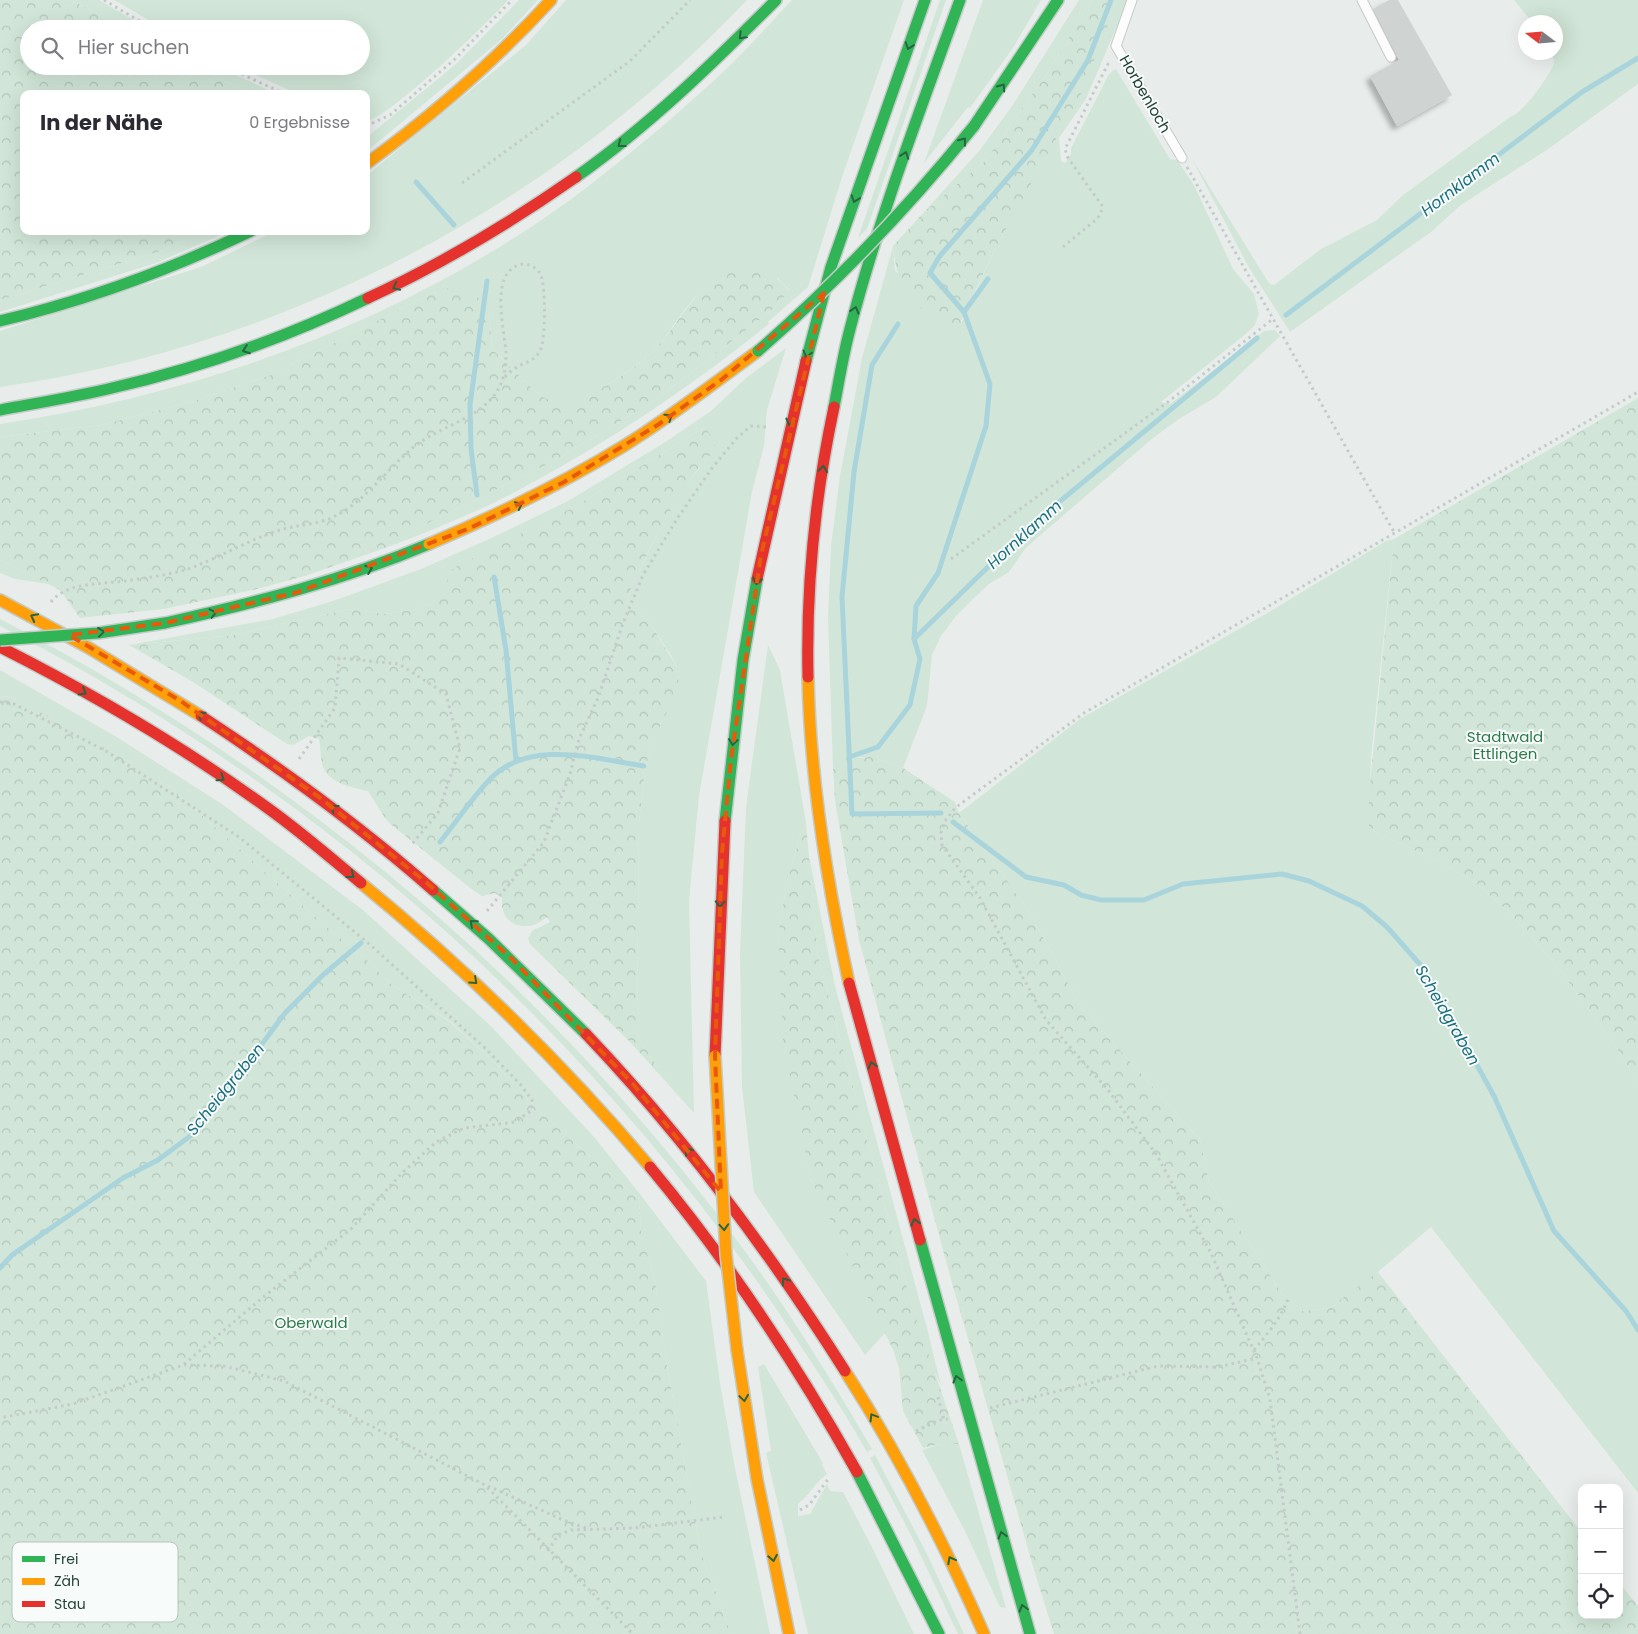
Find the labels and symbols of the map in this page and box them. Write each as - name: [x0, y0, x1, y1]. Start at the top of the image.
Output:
- north arrow: [1518, 15, 1563, 60]
- one-way arrow: [739, 30, 748, 39]
- one-way arrow: [905, 41, 915, 50]
- street label: Horbenloch: [1115, 51, 1176, 137]
- one-way arrow: [996, 83, 1005, 92]
- one-way arrow: [618, 138, 627, 147]
- one-way arrow: [957, 138, 965, 147]
- water label: Hornklamm: [1416, 147, 1505, 222]
- one-way arrow: [899, 151, 909, 160]
- one-way arrow: [851, 194, 861, 203]
- one-way arrow: [392, 281, 401, 291]
- one-way arrow: [850, 306, 860, 314]
- one-way arrow: [243, 344, 251, 354]
- one-way arrow: [803, 350, 813, 358]
- one-way arrow: [663, 414, 673, 423]
- one-way arrow: [785, 417, 796, 426]
- one-way arrow: [817, 464, 827, 473]
- water label: Hornklamm: [982, 495, 1067, 574]
- one-way arrow: [513, 501, 522, 511]
- one-way arrow: [364, 564, 373, 575]
- one-way arrow: [752, 577, 762, 585]
- one-way arrow: [208, 608, 217, 619]
- one-way arrow: [30, 613, 39, 623]
- one-way arrow: [97, 628, 105, 638]
- one-way arrow: [77, 686, 86, 696]
- one-way arrow: [197, 712, 207, 721]
- park label: Stadtwald Ettlingen: [1467, 726, 1543, 764]
- one-way arrow: [728, 738, 739, 746]
- one-way arrow: [215, 772, 224, 781]
- one-way arrow: [330, 805, 340, 814]
- one-way arrow: [345, 869, 354, 877]
- one-way arrow: [715, 900, 725, 908]
- one-way arrow: [469, 920, 478, 929]
- water label: Scheidgraben: [1409, 961, 1486, 1070]
- one-way arrow: [468, 975, 477, 984]
- water label: Scheidgraben: [181, 1038, 270, 1140]
- one-way arrow: [868, 1062, 878, 1070]
- one-way arrow: [684, 1147, 693, 1156]
- one-way arrow: [910, 1218, 921, 1226]
- one-way arrow: [718, 1223, 729, 1231]
- one-way arrow: [782, 1277, 791, 1286]
- park label: Oberwald: [274, 1312, 348, 1333]
- one-way arrow: [952, 1374, 963, 1383]
- one-way arrow: [739, 1394, 749, 1403]
- one-way arrow: [870, 1413, 880, 1422]
- one-way arrow: [997, 1532, 1007, 1540]
- legend: [12, 1542, 178, 1622]
- text: Frei: [54, 1549, 78, 1569]
- one-way arrow: [768, 1554, 778, 1563]
- one-way arrow: [947, 1556, 957, 1565]
- text: Zäh: [54, 1571, 80, 1591]
- text: Stau: [54, 1594, 86, 1614]
- one-way arrow: [1018, 1604, 1028, 1613]

